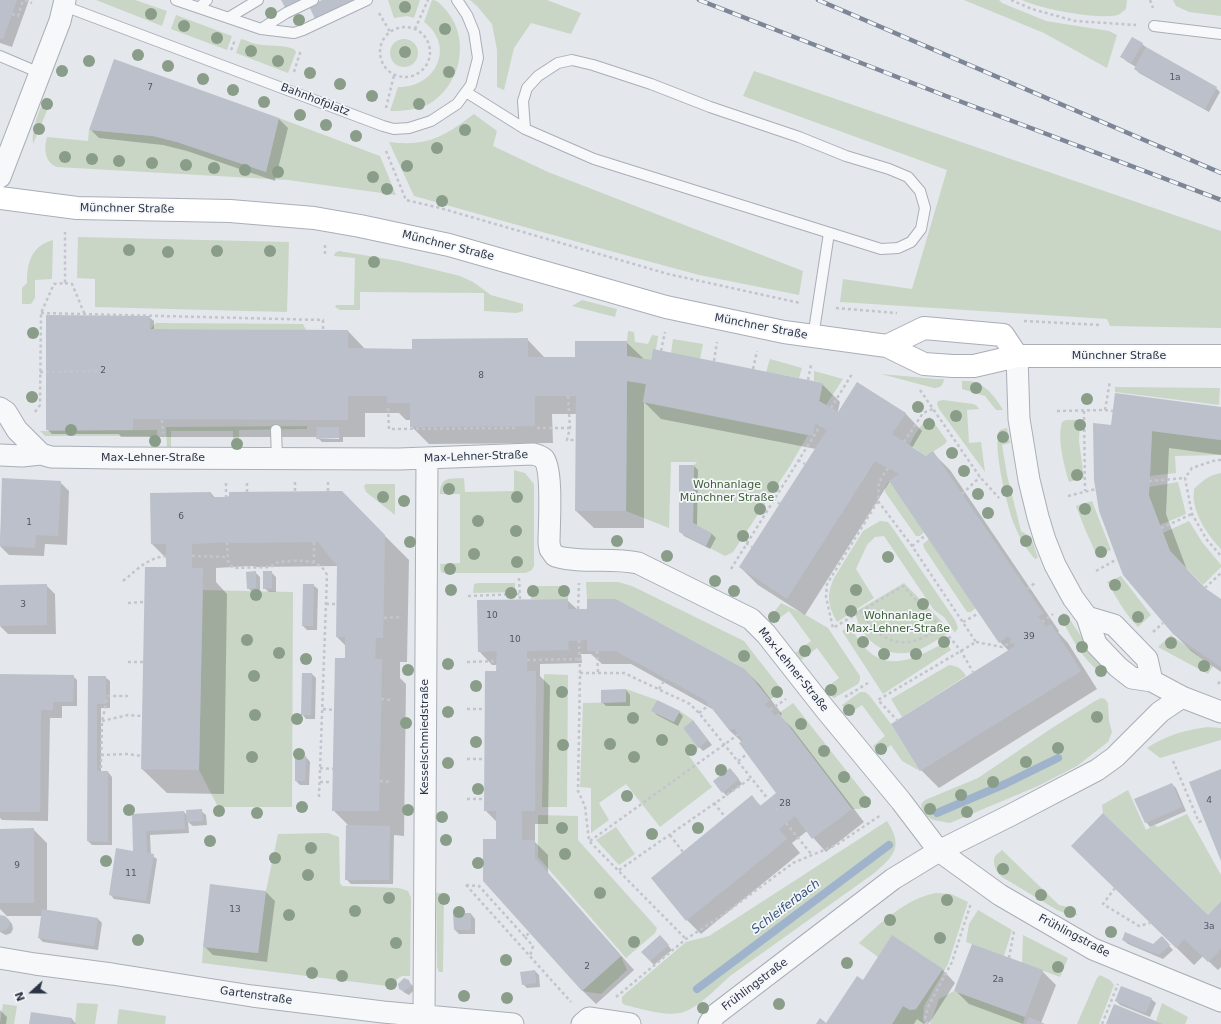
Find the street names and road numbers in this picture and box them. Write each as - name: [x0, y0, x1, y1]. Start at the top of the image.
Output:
- street label: Bahnhofplatz: [279, 81, 351, 119]
- street label: Münchner Straße: [80, 202, 174, 216]
- street label: Münchner Straße: [401, 228, 495, 264]
- street label: Münchner Straße: [713, 312, 809, 342]
- street label: Münchner Straße: [1072, 349, 1166, 363]
- street label: Max-Lehner-Straße: [424, 449, 528, 465]
- street label: Max-Lehner-Straße: [101, 451, 205, 465]
- street label: Max-Lehner-Straße: [755, 625, 831, 715]
- street label: Kesselschmiedstraße: [418, 679, 432, 795]
- street label: Frühlingstraße: [1036, 912, 1112, 960]
- street label: Frühlingstraße: [719, 956, 791, 1014]
- street label: Gartenstraße: [219, 984, 293, 1008]

